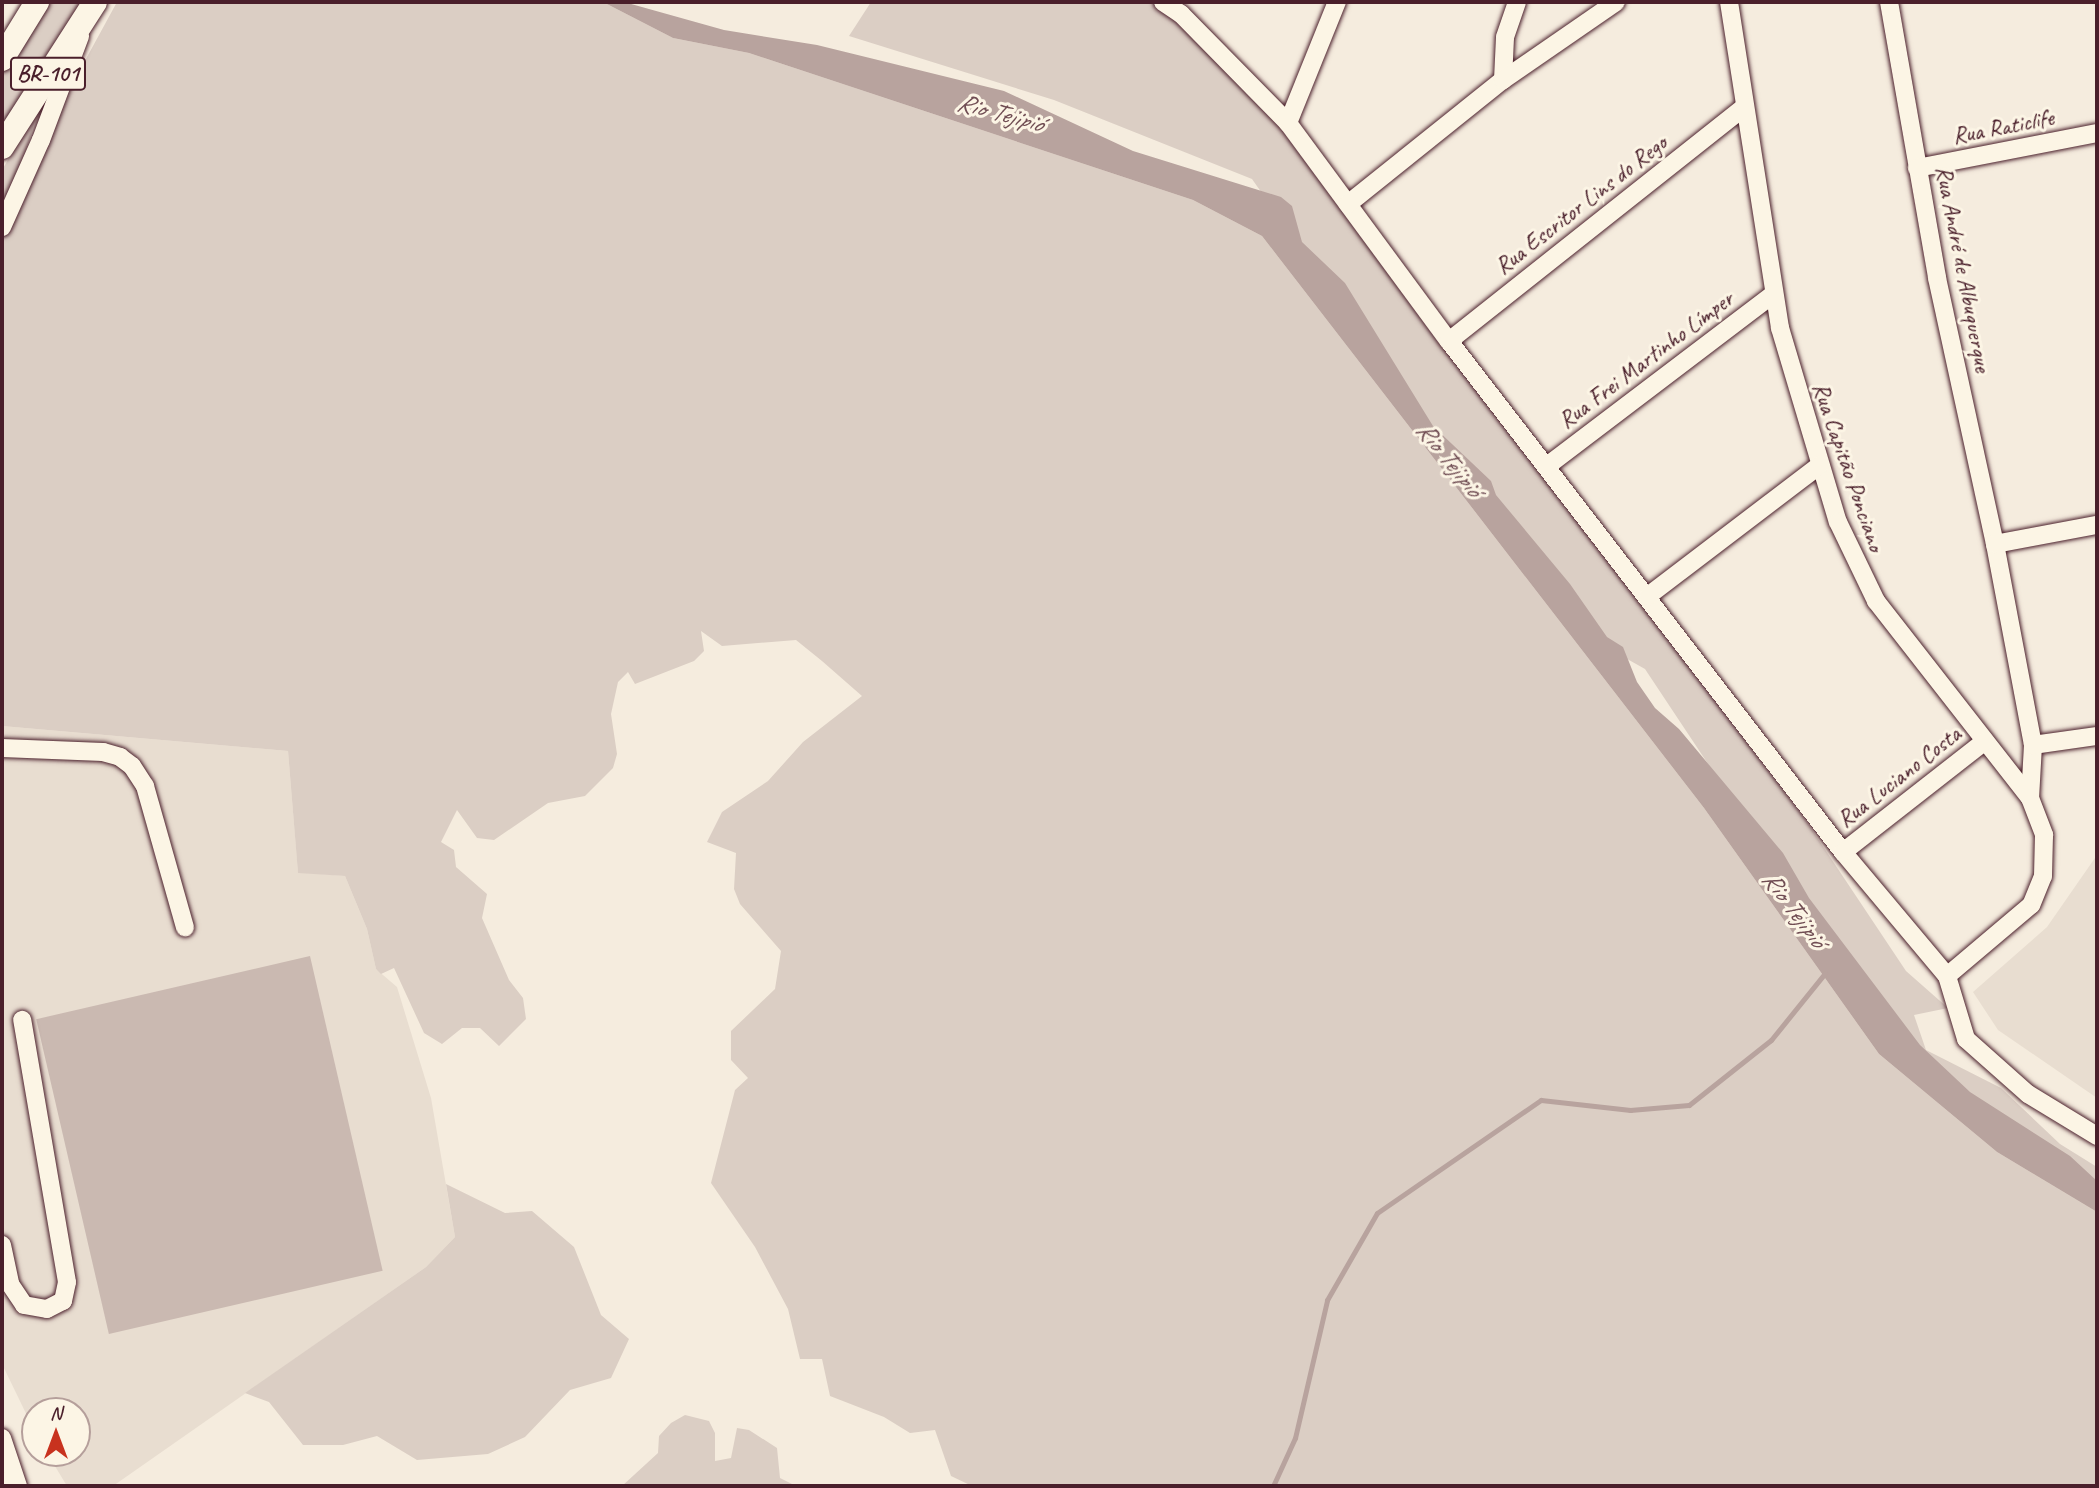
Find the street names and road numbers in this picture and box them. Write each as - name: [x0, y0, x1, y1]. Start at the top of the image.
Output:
- road number: BR-101: [9, 54, 86, 94]
- street label: Rua Raticlife: [1949, 103, 2057, 151]
- street label: Rua Escritor Lins do Rego: [1489, 129, 1673, 281]
- street label: Rua André de Albuquerque: [1929, 164, 1997, 374]
- street label: Rua Frei Martinho Límper: [1552, 285, 1740, 435]
- street label: Rua Capitão Ponciano: [1806, 379, 1890, 555]
- street label: Rua Luciano Costa: [1832, 720, 1966, 834]

